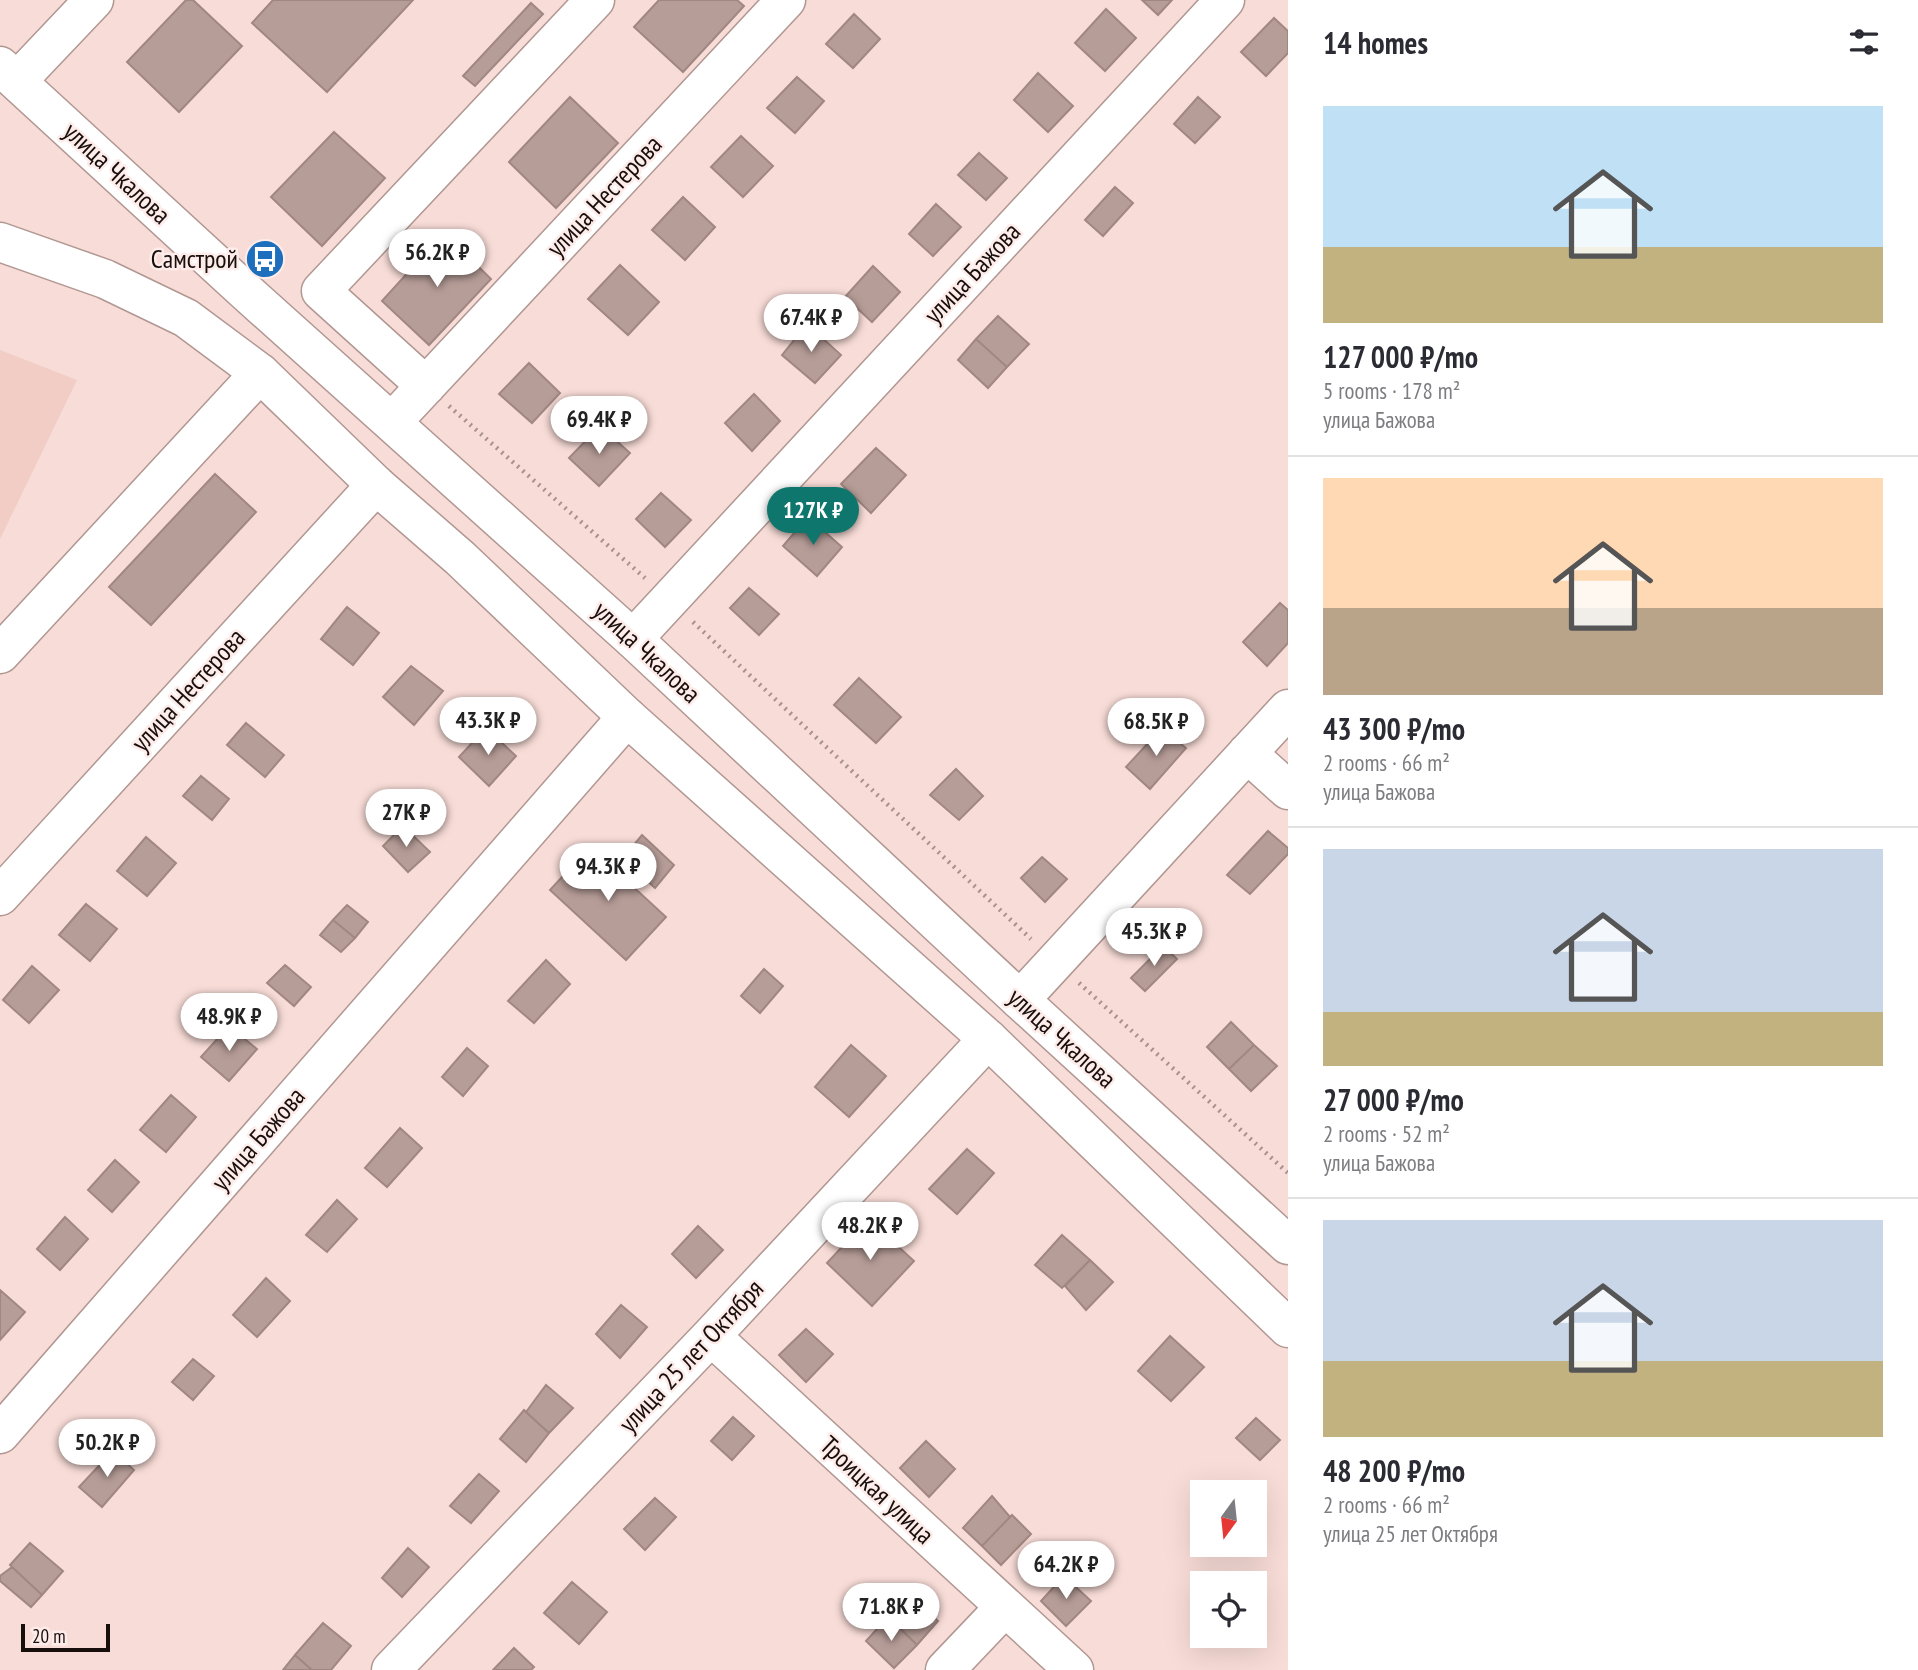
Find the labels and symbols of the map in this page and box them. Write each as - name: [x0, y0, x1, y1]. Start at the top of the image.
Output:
- street label: улица Чкалова: [57, 115, 178, 231]
- street label: улица Нестерова: [539, 128, 668, 263]
- street label: улица Бажова: [916, 215, 1027, 330]
- pin: 56.2K ₽: [372, 230, 502, 289]
- bus stop icon: Самстрой: [244, 238, 286, 280]
- place label: Самстрой: [151, 242, 238, 275]
- pin: 67.4K ₽: [746, 294, 876, 354]
- pin: 69.4K ₽: [534, 396, 664, 456]
- pin: 127K ₽: [756, 488, 870, 547]
- street label: улица Чкалова: [587, 594, 708, 710]
- street label: улица Нестерова: [124, 621, 252, 758]
- pin: 43.3K ₽: [423, 698, 553, 757]
- pin: 68.5K ₽: [1091, 698, 1221, 758]
- pin: 27K ₽: [357, 790, 455, 849]
- pin: 94.3K ₽: [543, 844, 673, 903]
- pin: 45.3K ₽: [1089, 908, 1219, 968]
- street label: улица Чкалова: [1001, 980, 1123, 1095]
- pin: 48.9K ₽: [164, 993, 294, 1053]
- street label: улица Бажова: [204, 1080, 312, 1197]
- pin: 48.2K ₽: [805, 1202, 935, 1262]
- street label: улица 25 лет Октября: [611, 1272, 770, 1439]
- pin: 50.2K ₽: [42, 1420, 172, 1479]
- street label: Троицкая улица: [813, 1428, 941, 1551]
- north arrow: [1190, 1480, 1267, 1558]
- pin: 64.2K ₽: [1001, 1542, 1131, 1601]
- pin: 71.8K ₽: [826, 1584, 956, 1643]
- scale bar: [21, 1621, 110, 1653]

